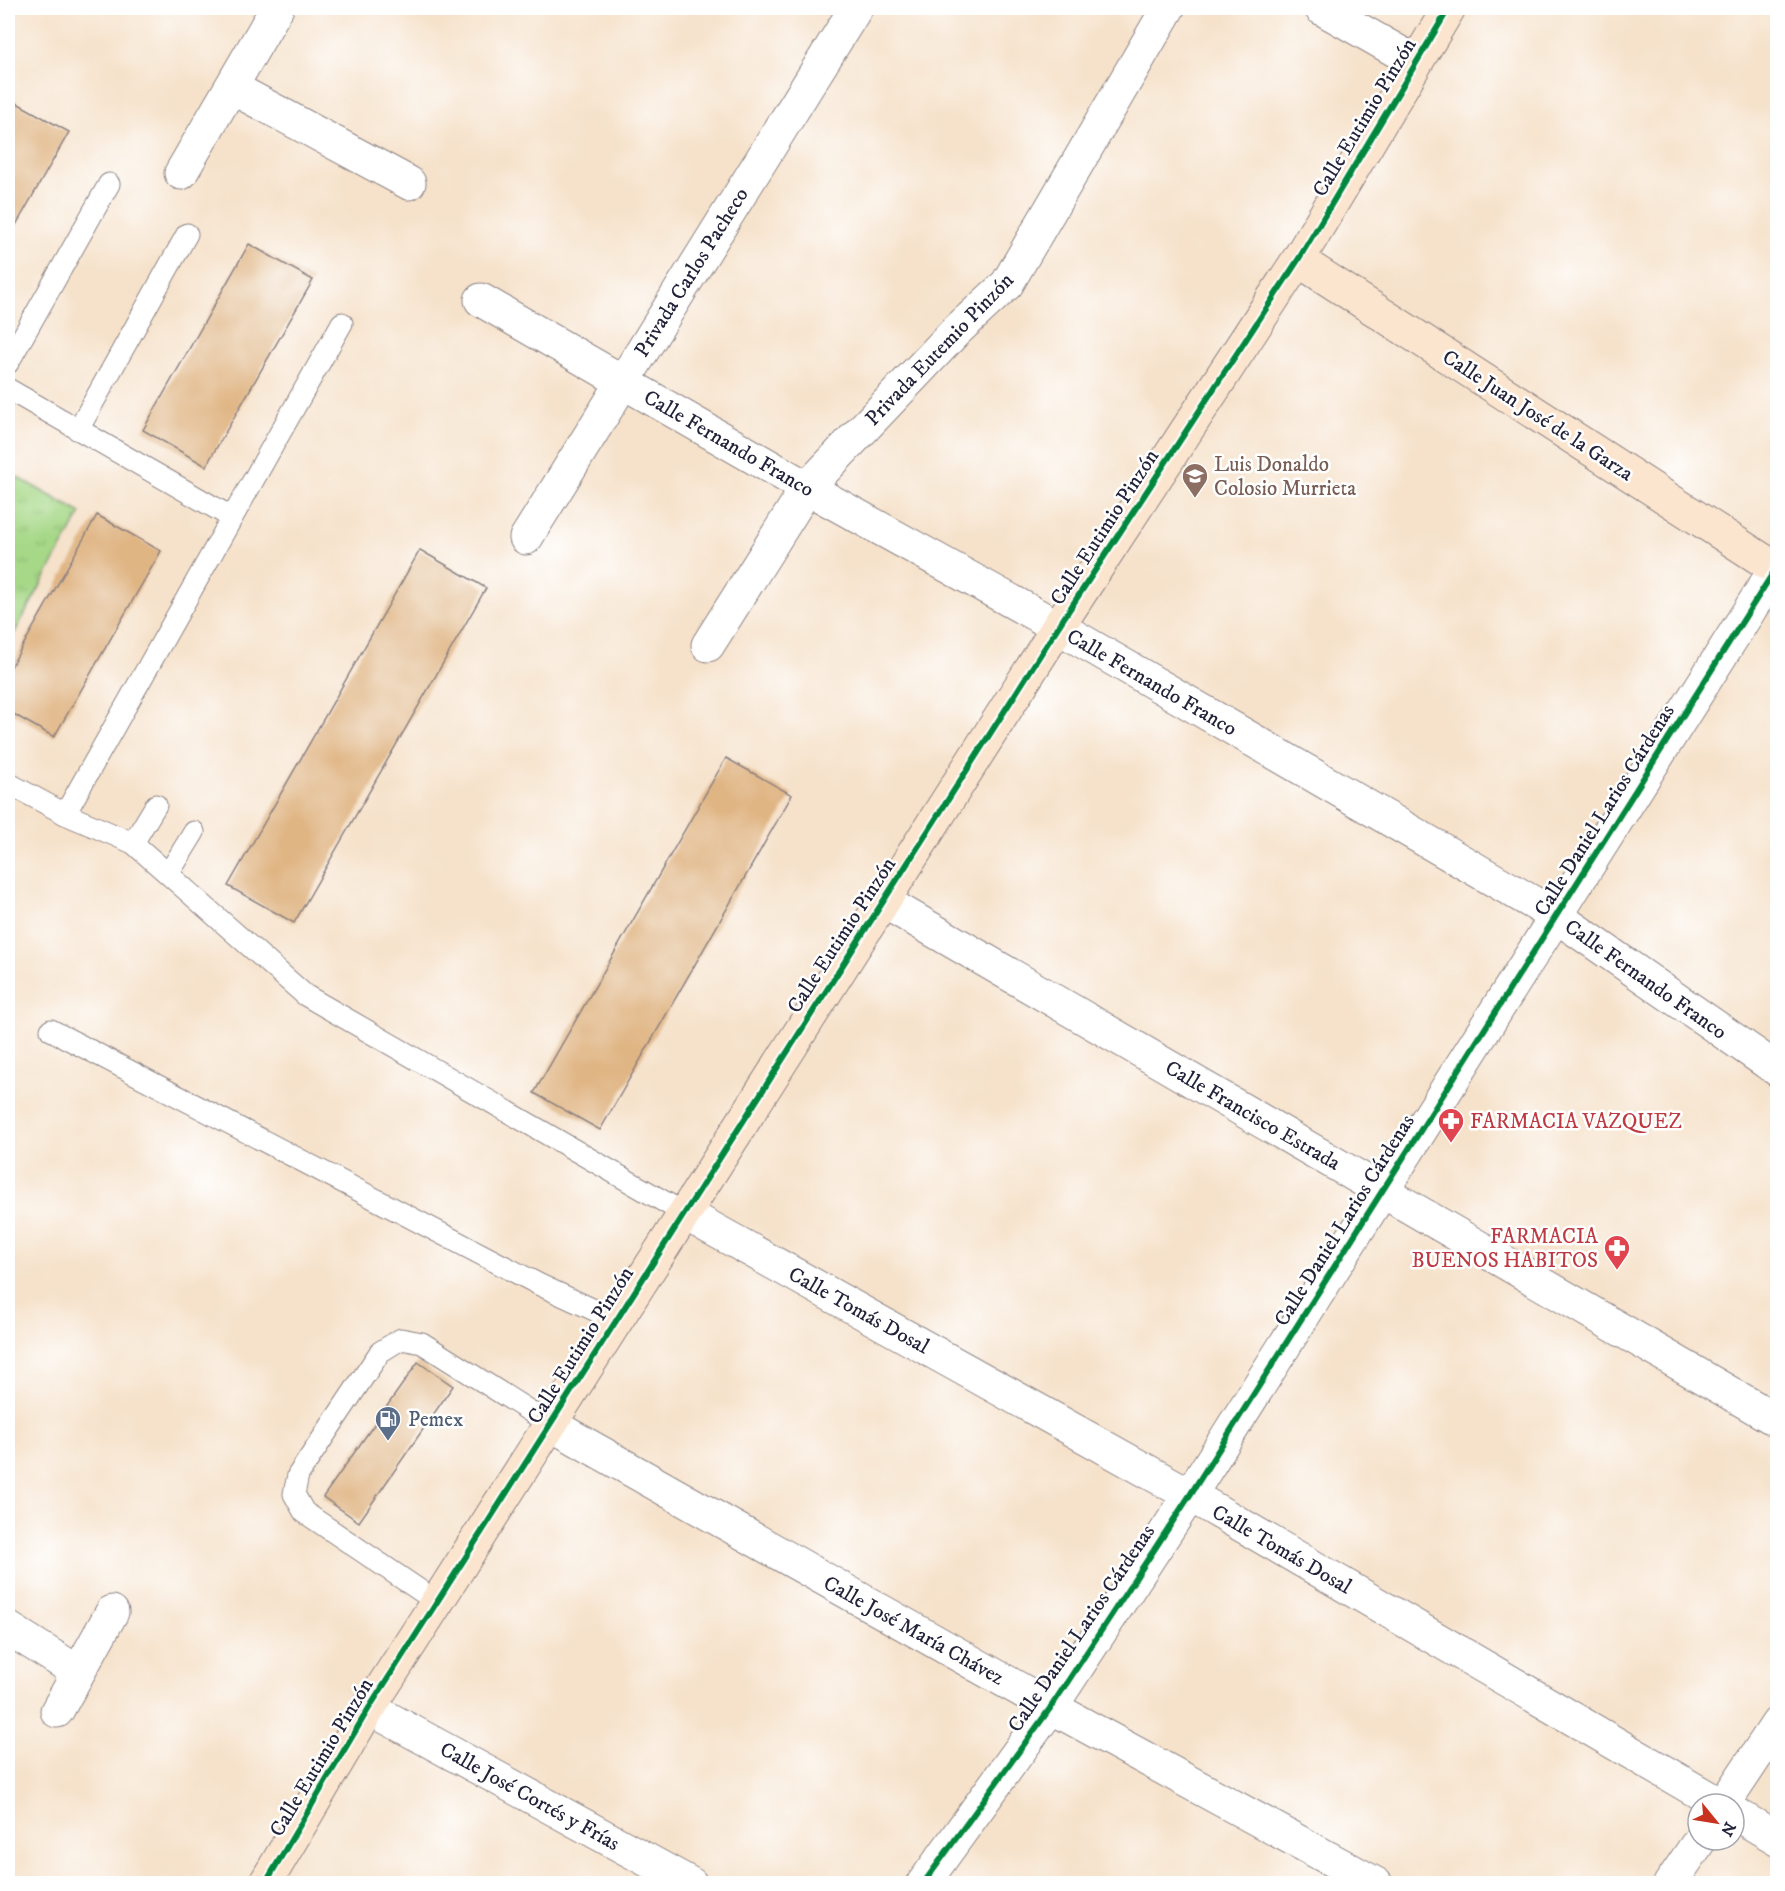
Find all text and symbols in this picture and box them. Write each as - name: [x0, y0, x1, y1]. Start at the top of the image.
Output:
- street label: Calle Eutimio Pinzón: [1307, 33, 1423, 202]
- street label: Privada Carlos Pacheco: [629, 183, 755, 362]
- street label: Privada Eutemio Pinzón: [860, 268, 1019, 432]
- street label: Calle Juan José de la Garza: [1437, 344, 1638, 487]
- street label: Calle Fernando Franco: [639, 385, 818, 503]
- street label: Calle Eutimio Pinzón: [1045, 445, 1165, 610]
- place label: Luis Donaldo Colosio Murrieta: [1214, 452, 1356, 502]
- school or university icon: Luis Donaldo Colosio Murrieta: [1180, 461, 1210, 499]
- street label: Calle Fernando Franco: [1062, 624, 1241, 742]
- street label: Calle Daniel Larios Cárdenas: [1529, 700, 1681, 921]
- street label: Calle Eutimio Pinzón: [782, 853, 902, 1018]
- street label: Calle Fernando Franco: [1559, 914, 1732, 1046]
- street label: Calle Francisco Estrada: [1160, 1055, 1345, 1177]
- pharmacy icon: FARMACIA VAZQUEZ: [1436, 1106, 1466, 1144]
- place label: FARMACIA VAZQUEZ: [1470, 1109, 1682, 1135]
- street label: Calle Daniel Larios Cárdenas: [1269, 1110, 1421, 1331]
- place label: FARMACIA BUENOS HABITOS: [1412, 1224, 1599, 1274]
- pharmacy icon: FARMACIA BUENOS HABITOS: [1602, 1233, 1632, 1271]
- street label: Calle Tomás Dosal: [784, 1261, 934, 1361]
- street label: Calle Eutimio Pinzón: [522, 1262, 640, 1429]
- fuel station icon: Pemex: [373, 1404, 403, 1442]
- place label: Pemex: [408, 1407, 463, 1433]
- street label: Calle Tomás Dosal: [1207, 1499, 1357, 1601]
- street label: Calle Daniel Larios Cárdenas: [1003, 1520, 1161, 1737]
- street label: Calle José María Chávez: [819, 1570, 1008, 1691]
- street label: Calle Eutimio Pinzón: [264, 1673, 380, 1842]
- street label: Calle José Cortés y Frías: [435, 1737, 624, 1857]
- north arrow: [1686, 1792, 1746, 1852]
- text: N: [1716, 1818, 1740, 1840]

